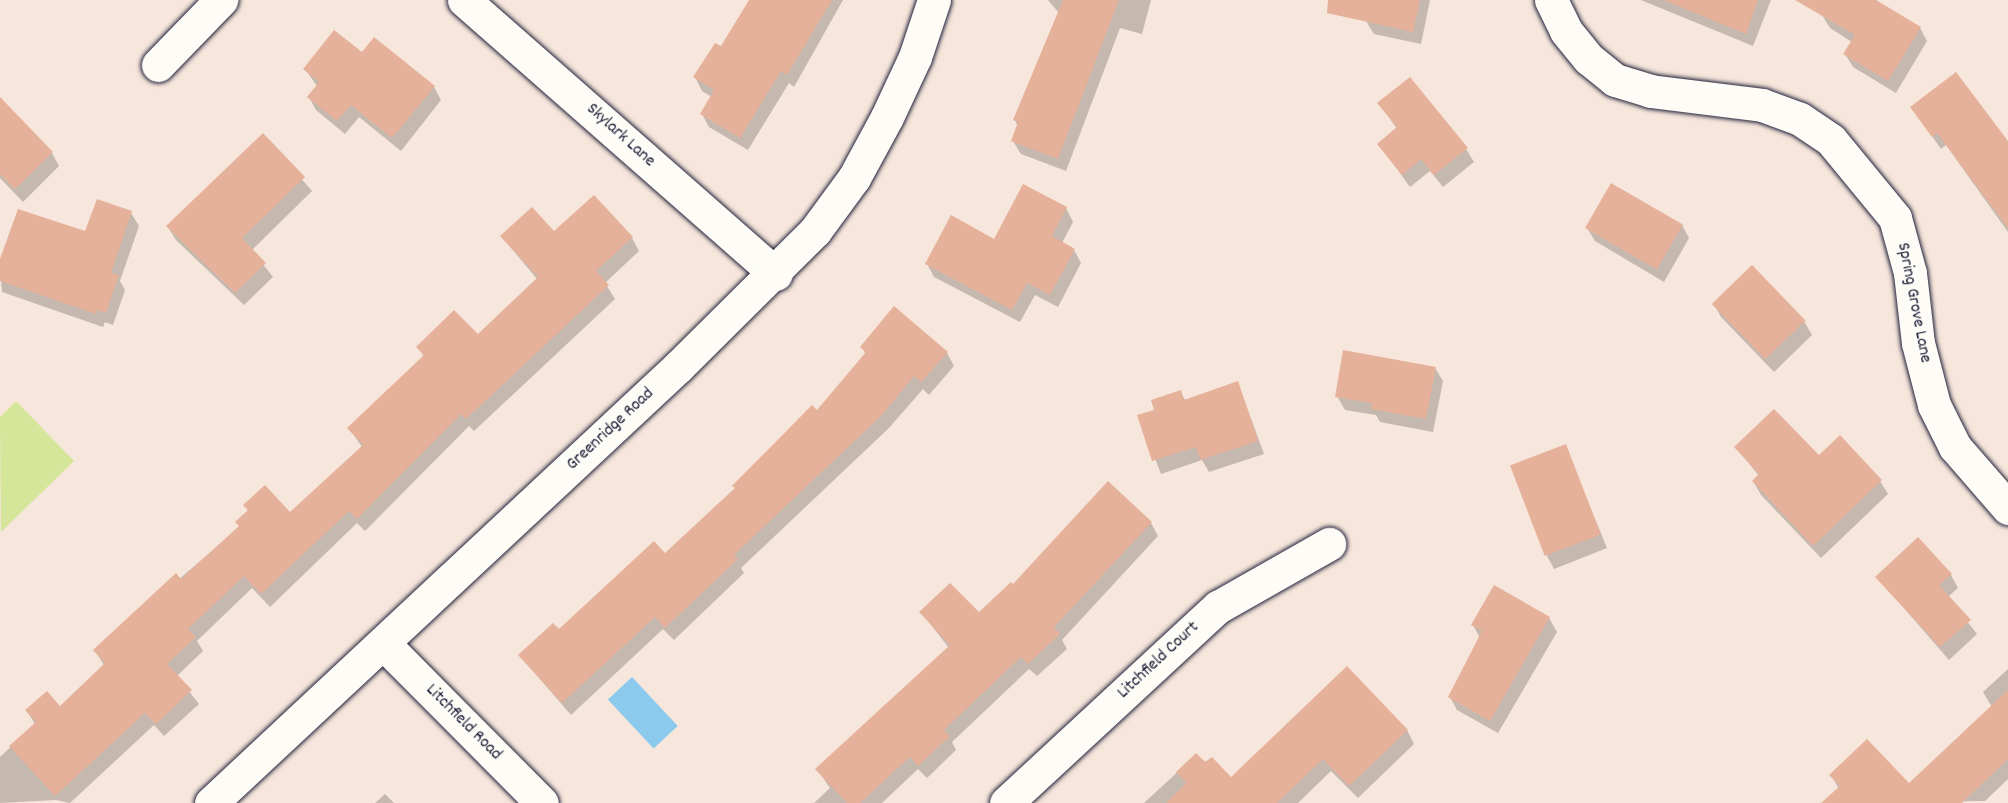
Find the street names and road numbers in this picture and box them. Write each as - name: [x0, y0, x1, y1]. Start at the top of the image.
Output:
- street label: Skylark Lane: [581, 99, 659, 173]
- street label: Spring Grove Lane: [1891, 241, 1935, 365]
- street label: Greenridge Road: [563, 384, 659, 476]
- street label: Litchfield Court: [1114, 618, 1204, 704]
- street label: Litchfield Road: [420, 680, 506, 766]

